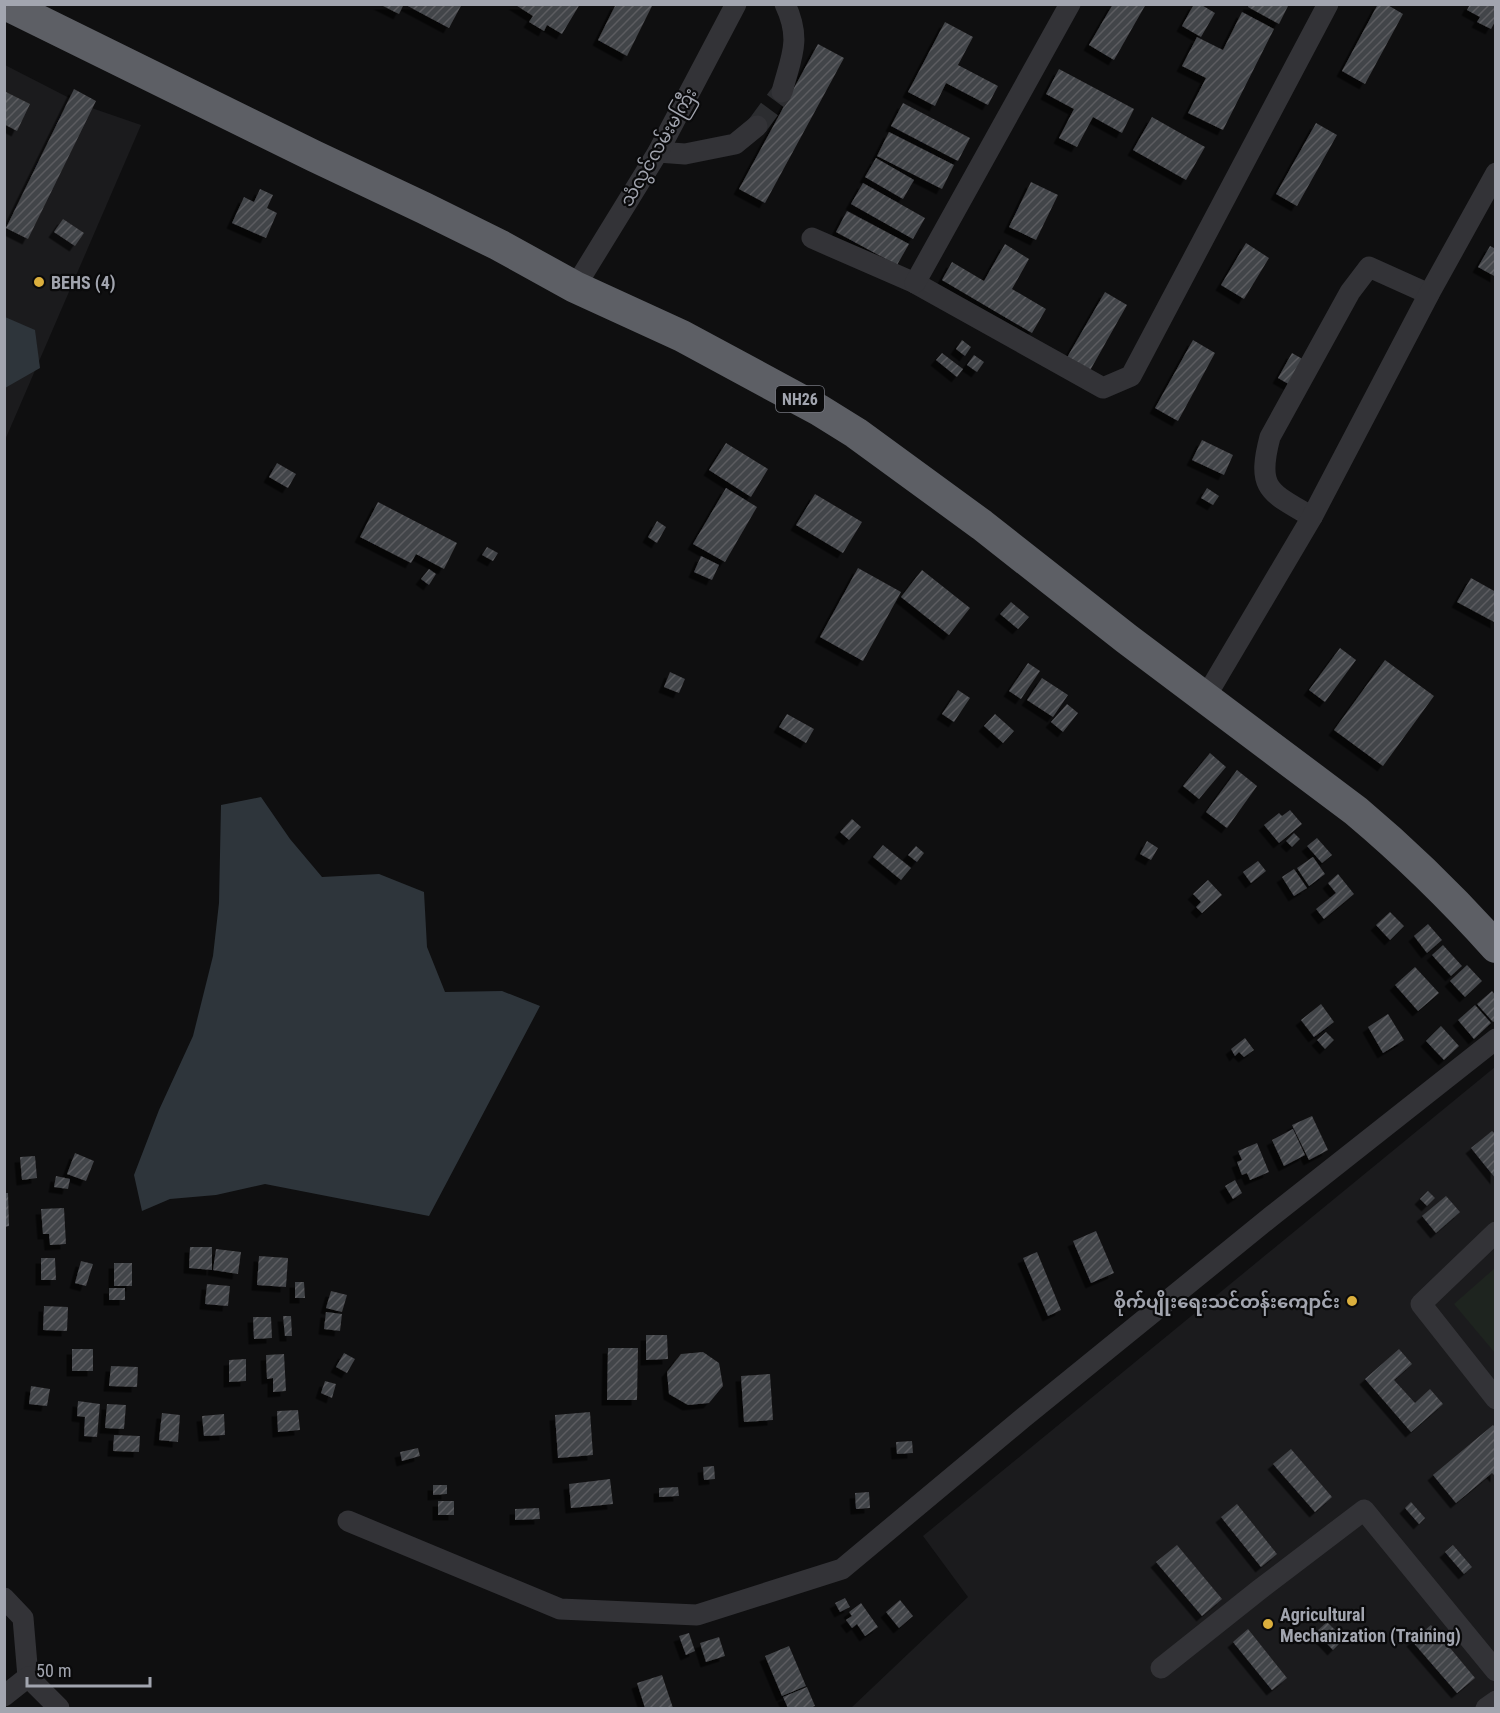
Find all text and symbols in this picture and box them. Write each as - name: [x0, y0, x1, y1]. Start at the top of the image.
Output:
- street label: သံလွင်လမ်းမကြီး: [613, 82, 705, 213]
- place label: BEHS (4): [51, 272, 116, 294]
- marker: BEHS (4): [32, 275, 46, 289]
- road number: NH26: [776, 386, 824, 412]
- place label: စိုက်ပျိုးရေးသင်တန်းကျောင်း: [1114, 1290, 1340, 1317]
- marker: စိုက်ပျိုးရေးသင်တန်းကျောင်း: [1345, 1294, 1359, 1308]
- place label: Agricultural Mechanization (Training): [1280, 1604, 1461, 1647]
- marker: Agricultural Mechanization (Training): [1261, 1617, 1275, 1631]
- scale bar: [27, 1650, 150, 1688]
- text: 50 m: [36, 1660, 71, 1681]

